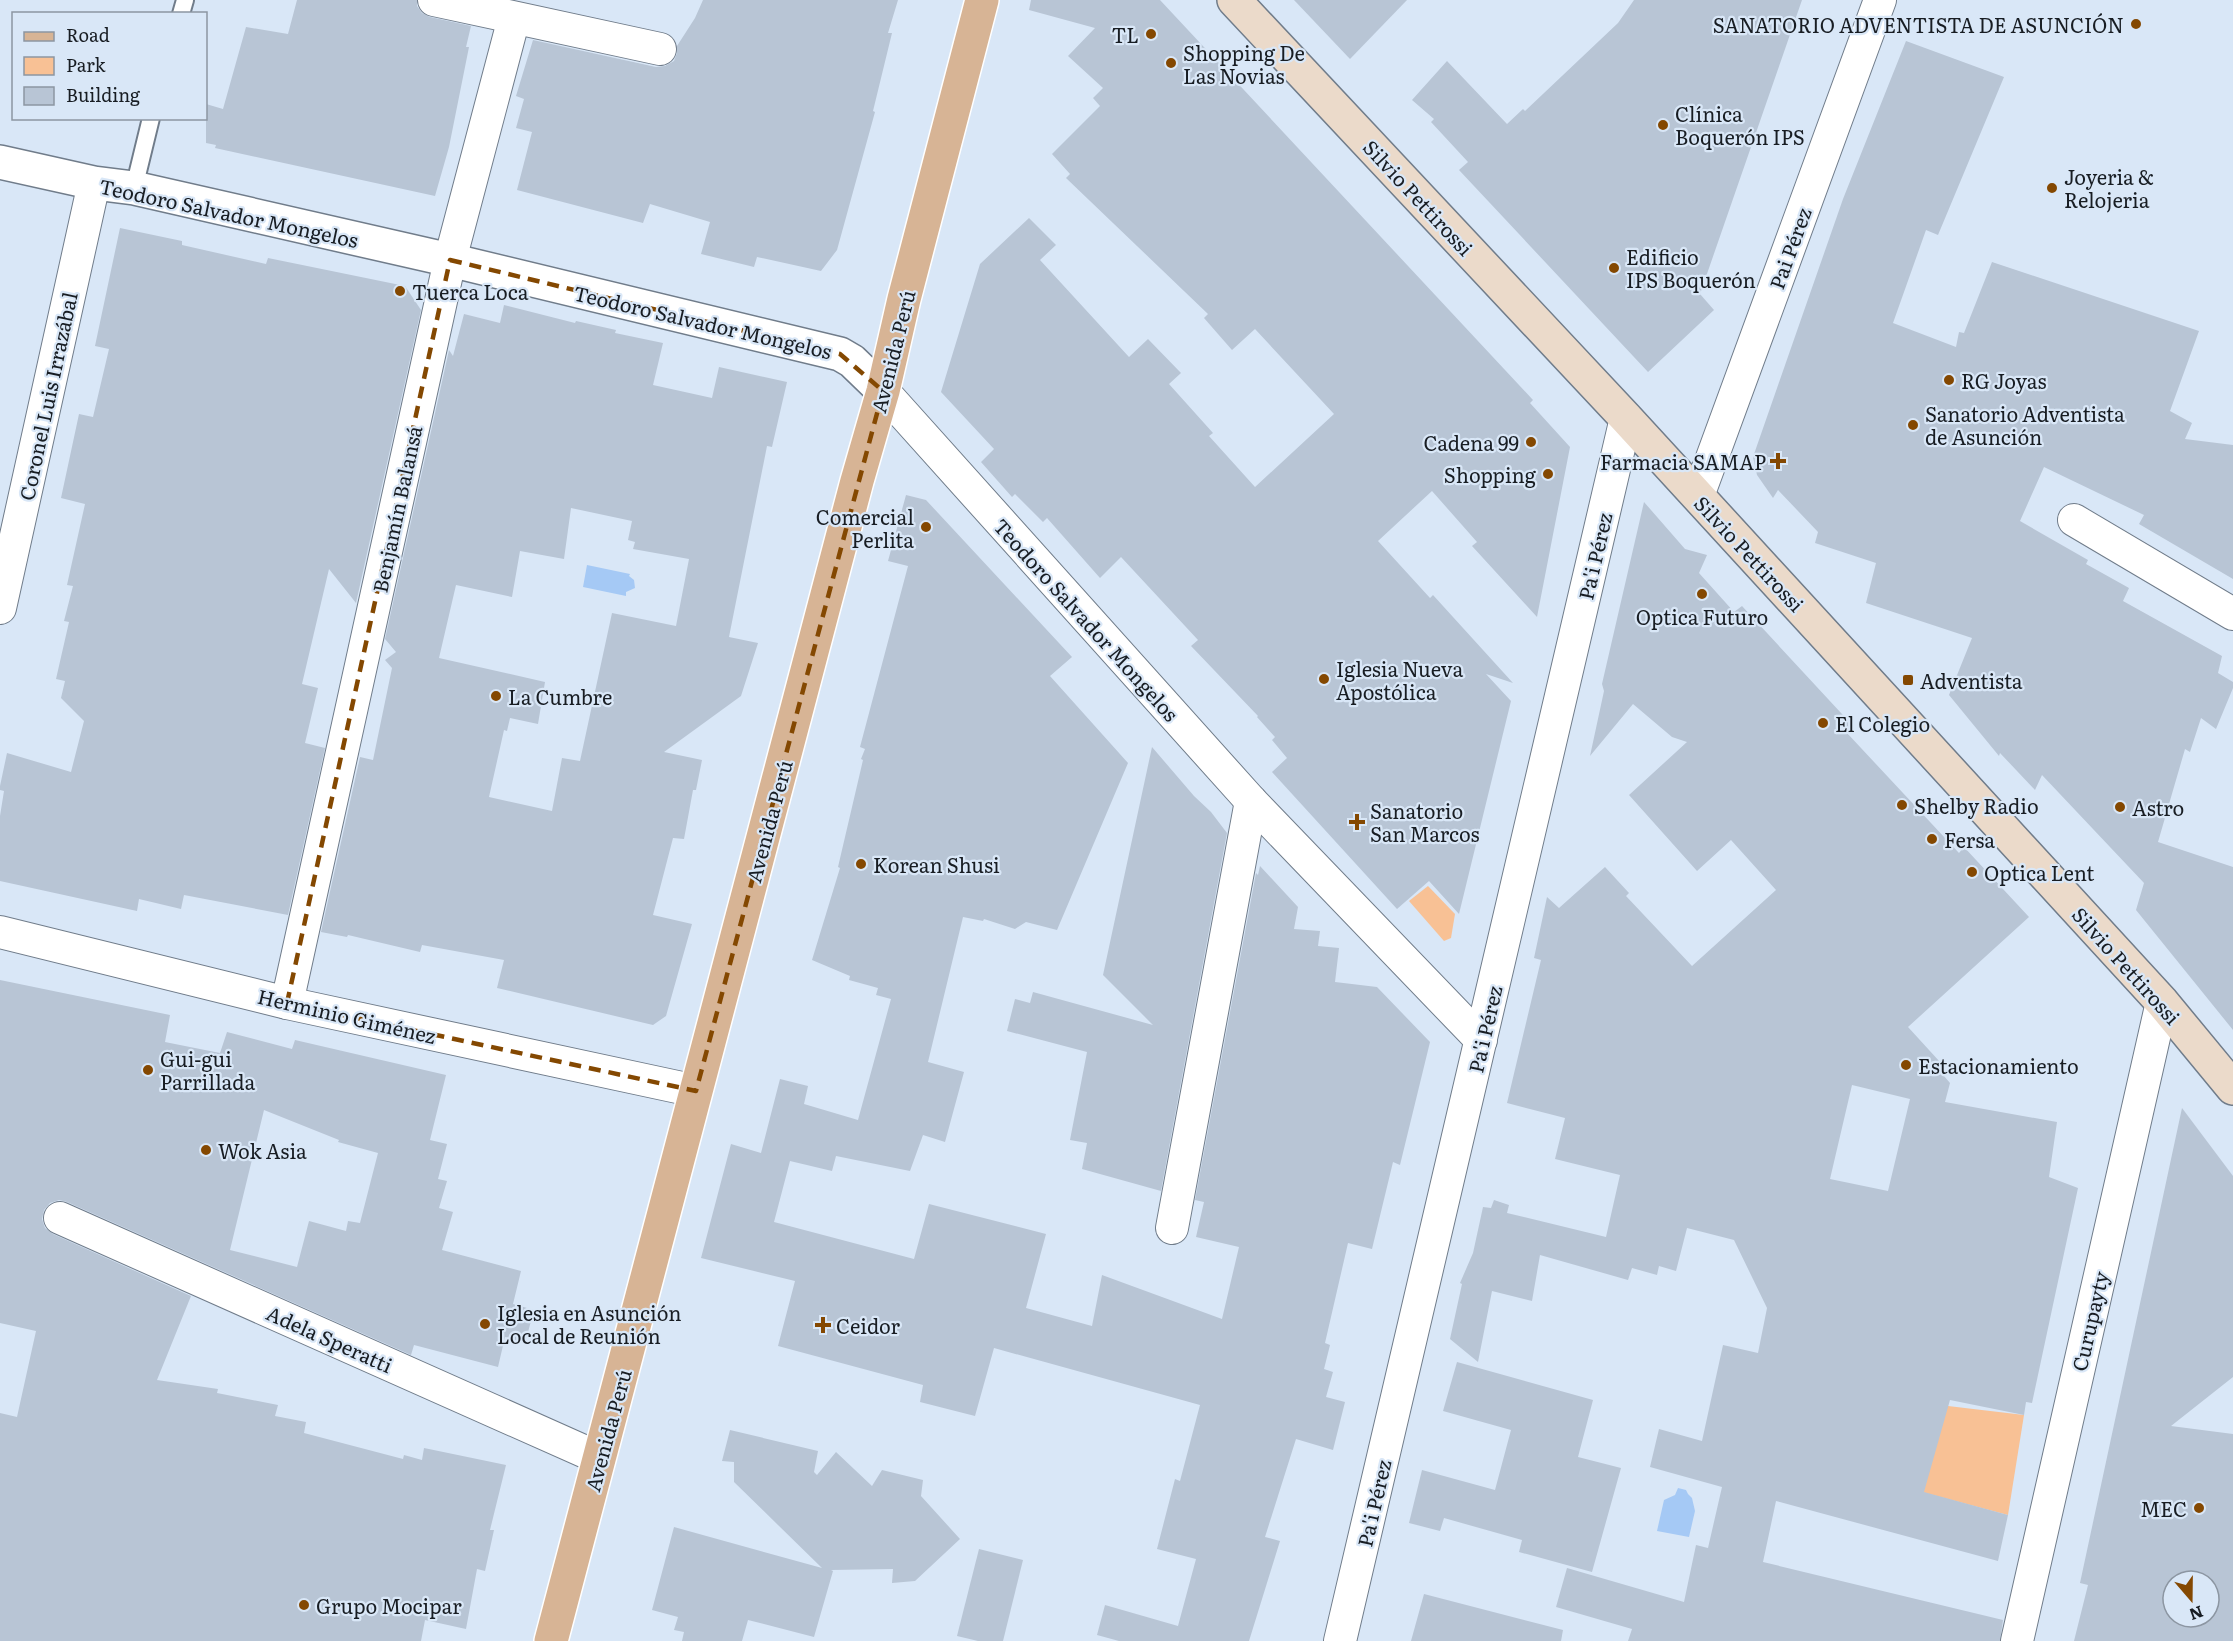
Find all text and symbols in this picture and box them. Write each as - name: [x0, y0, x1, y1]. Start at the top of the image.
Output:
- place label: SANATORIO ADVENTISTA DE ASUNCIÓN: [1713, 9, 2124, 39]
- legend: [12, 12, 207, 120]
- marker: SANATORIO ADVENTISTA DE ASUNCIÓN: [2129, 17, 2143, 31]
- place label: TL: [1112, 19, 1139, 49]
- text: Road: [66, 21, 110, 48]
- marker: TL: [1144, 27, 1158, 41]
- place label: Shopping De Las Novias: [1183, 37, 1305, 90]
- text: Park: [66, 51, 107, 78]
- marker: Shopping De Las Novias: [1164, 56, 1178, 70]
- text: Building: [66, 81, 141, 108]
- place label: Clínica Boquerón IPS: [1675, 98, 1805, 151]
- marker: Clínica Boquerón IPS: [1656, 118, 1670, 132]
- street label: Silvio Pettirossi: [1357, 132, 1481, 262]
- place label: Joyeria & Relojeria: [2064, 161, 2154, 214]
- street label: Teodoro Salvador Mongelos: [97, 170, 361, 254]
- marker: Joyeria & Relojeria: [2045, 181, 2059, 195]
- street label: Pai Pérez: [1760, 203, 1818, 293]
- place label: Edificio IPS Boquerón: [1626, 241, 1756, 294]
- marker: Edificio IPS Boquerón: [1607, 261, 1621, 275]
- place label: Tuerca Loca: [412, 276, 529, 306]
- street label: Teodoro Salvador Mongelos: [571, 277, 835, 365]
- marker: Tuerca Loca: [393, 284, 407, 298]
- street label: Avenida Perú: [862, 286, 922, 416]
- street label: Coronel Luis Irrazábal: [10, 289, 84, 503]
- place label: RG Joyas: [1961, 365, 2046, 395]
- marker: RG Joyas: [1942, 373, 1956, 387]
- place label: Sanatorio Adventista de Asunción: [1925, 398, 2125, 451]
- marker: Sanatorio Adventista de Asunción: [1906, 418, 1920, 432]
- street label: Benjamín Balansá: [364, 422, 428, 595]
- place label: Cadena 99: [1423, 427, 1519, 457]
- marker: Cadena 99: [1524, 435, 1538, 449]
- place label: Farmacia SAMAP: [1600, 446, 1766, 476]
- marker: Farmacia SAMAP: [1771, 454, 1785, 468]
- place label: Shopping: [1444, 459, 1537, 489]
- marker: Shopping: [1541, 467, 1555, 481]
- street label: Silvio Pettirossi: [1688, 488, 1812, 618]
- place label: Comercial Perlita: [816, 501, 914, 554]
- street label: Pa'i Pérez: [1569, 509, 1619, 603]
- street label: Teodoro Salvador Mongelos: [988, 511, 1186, 727]
- marker: Comercial Perlita: [919, 520, 933, 534]
- marker: Optica Futuro: [1695, 587, 1709, 601]
- place label: Optica Futuro: [1636, 601, 1768, 631]
- place label: Iglesia Nueva Apostólica: [1336, 653, 1463, 706]
- place label: Adventista: [1920, 665, 2023, 695]
- marker: Iglesia Nueva Apostólica: [1317, 672, 1331, 686]
- marker: Adventista: [1901, 673, 1915, 687]
- place label: La Cumbre: [508, 681, 612, 711]
- marker: La Cumbre: [489, 689, 503, 703]
- place label: El Colegio: [1835, 708, 1930, 738]
- marker: El Colegio: [1816, 716, 1830, 730]
- street label: Avenida Perú: [737, 756, 799, 886]
- place label: Shelby Radio: [1914, 790, 2039, 820]
- place label: Astro: [2132, 792, 2184, 822]
- place label: Sanatorio San Marcos: [1370, 795, 1479, 848]
- marker: Shelby Radio: [1895, 798, 1909, 812]
- marker: Astro: [2113, 800, 2127, 814]
- marker: Sanatorio San Marcos: [1348, 813, 1366, 831]
- place label: Fersa: [1944, 824, 1995, 854]
- marker: Fersa: [1925, 832, 1939, 846]
- place label: Korean Shusi: [873, 849, 1000, 879]
- marker: Korean Shusi: [854, 857, 868, 871]
- place label: Optica Lent: [1984, 857, 2094, 887]
- marker: Optica Lent: [1965, 865, 1979, 879]
- street label: Silvio Pettirossi: [2066, 900, 2188, 1031]
- street label: Herminio Giménez: [255, 980, 439, 1050]
- street label: Pa'i Pérez: [1459, 982, 1509, 1076]
- place label: Gui-gui Parrillada: [160, 1043, 255, 1096]
- place label: Estacionamiento: [1918, 1050, 2079, 1080]
- marker: Estacionamiento: [1899, 1058, 1913, 1072]
- marker: Gui-gui Parrillada: [141, 1063, 155, 1077]
- place label: Wok Asia: [218, 1135, 307, 1165]
- marker: Wok Asia: [199, 1143, 213, 1157]
- street label: Curupayty: [2063, 1268, 2115, 1374]
- street label: Adela Speratti: [262, 1297, 398, 1379]
- place label: Iglesia en Asunción Local de Reunión: [497, 1297, 681, 1350]
- place label: Ceidor: [836, 1310, 901, 1340]
- marker: Ceidor: [814, 1316, 832, 1334]
- marker: Iglesia en Asunción Local de Reunión: [478, 1317, 492, 1331]
- street label: Avenida Perú: [576, 1365, 638, 1495]
- street label: Pa'i Pérez: [1348, 1456, 1398, 1550]
- place label: MEC: [2140, 1493, 2187, 1523]
- marker: MEC: [2192, 1501, 2206, 1515]
- north arrow: [2161, 1569, 2221, 1629]
- place label: Grupo Mocipar: [316, 1590, 462, 1620]
- marker: Grupo Mocipar: [297, 1598, 311, 1612]
- text: N: [2186, 1600, 2207, 1628]

